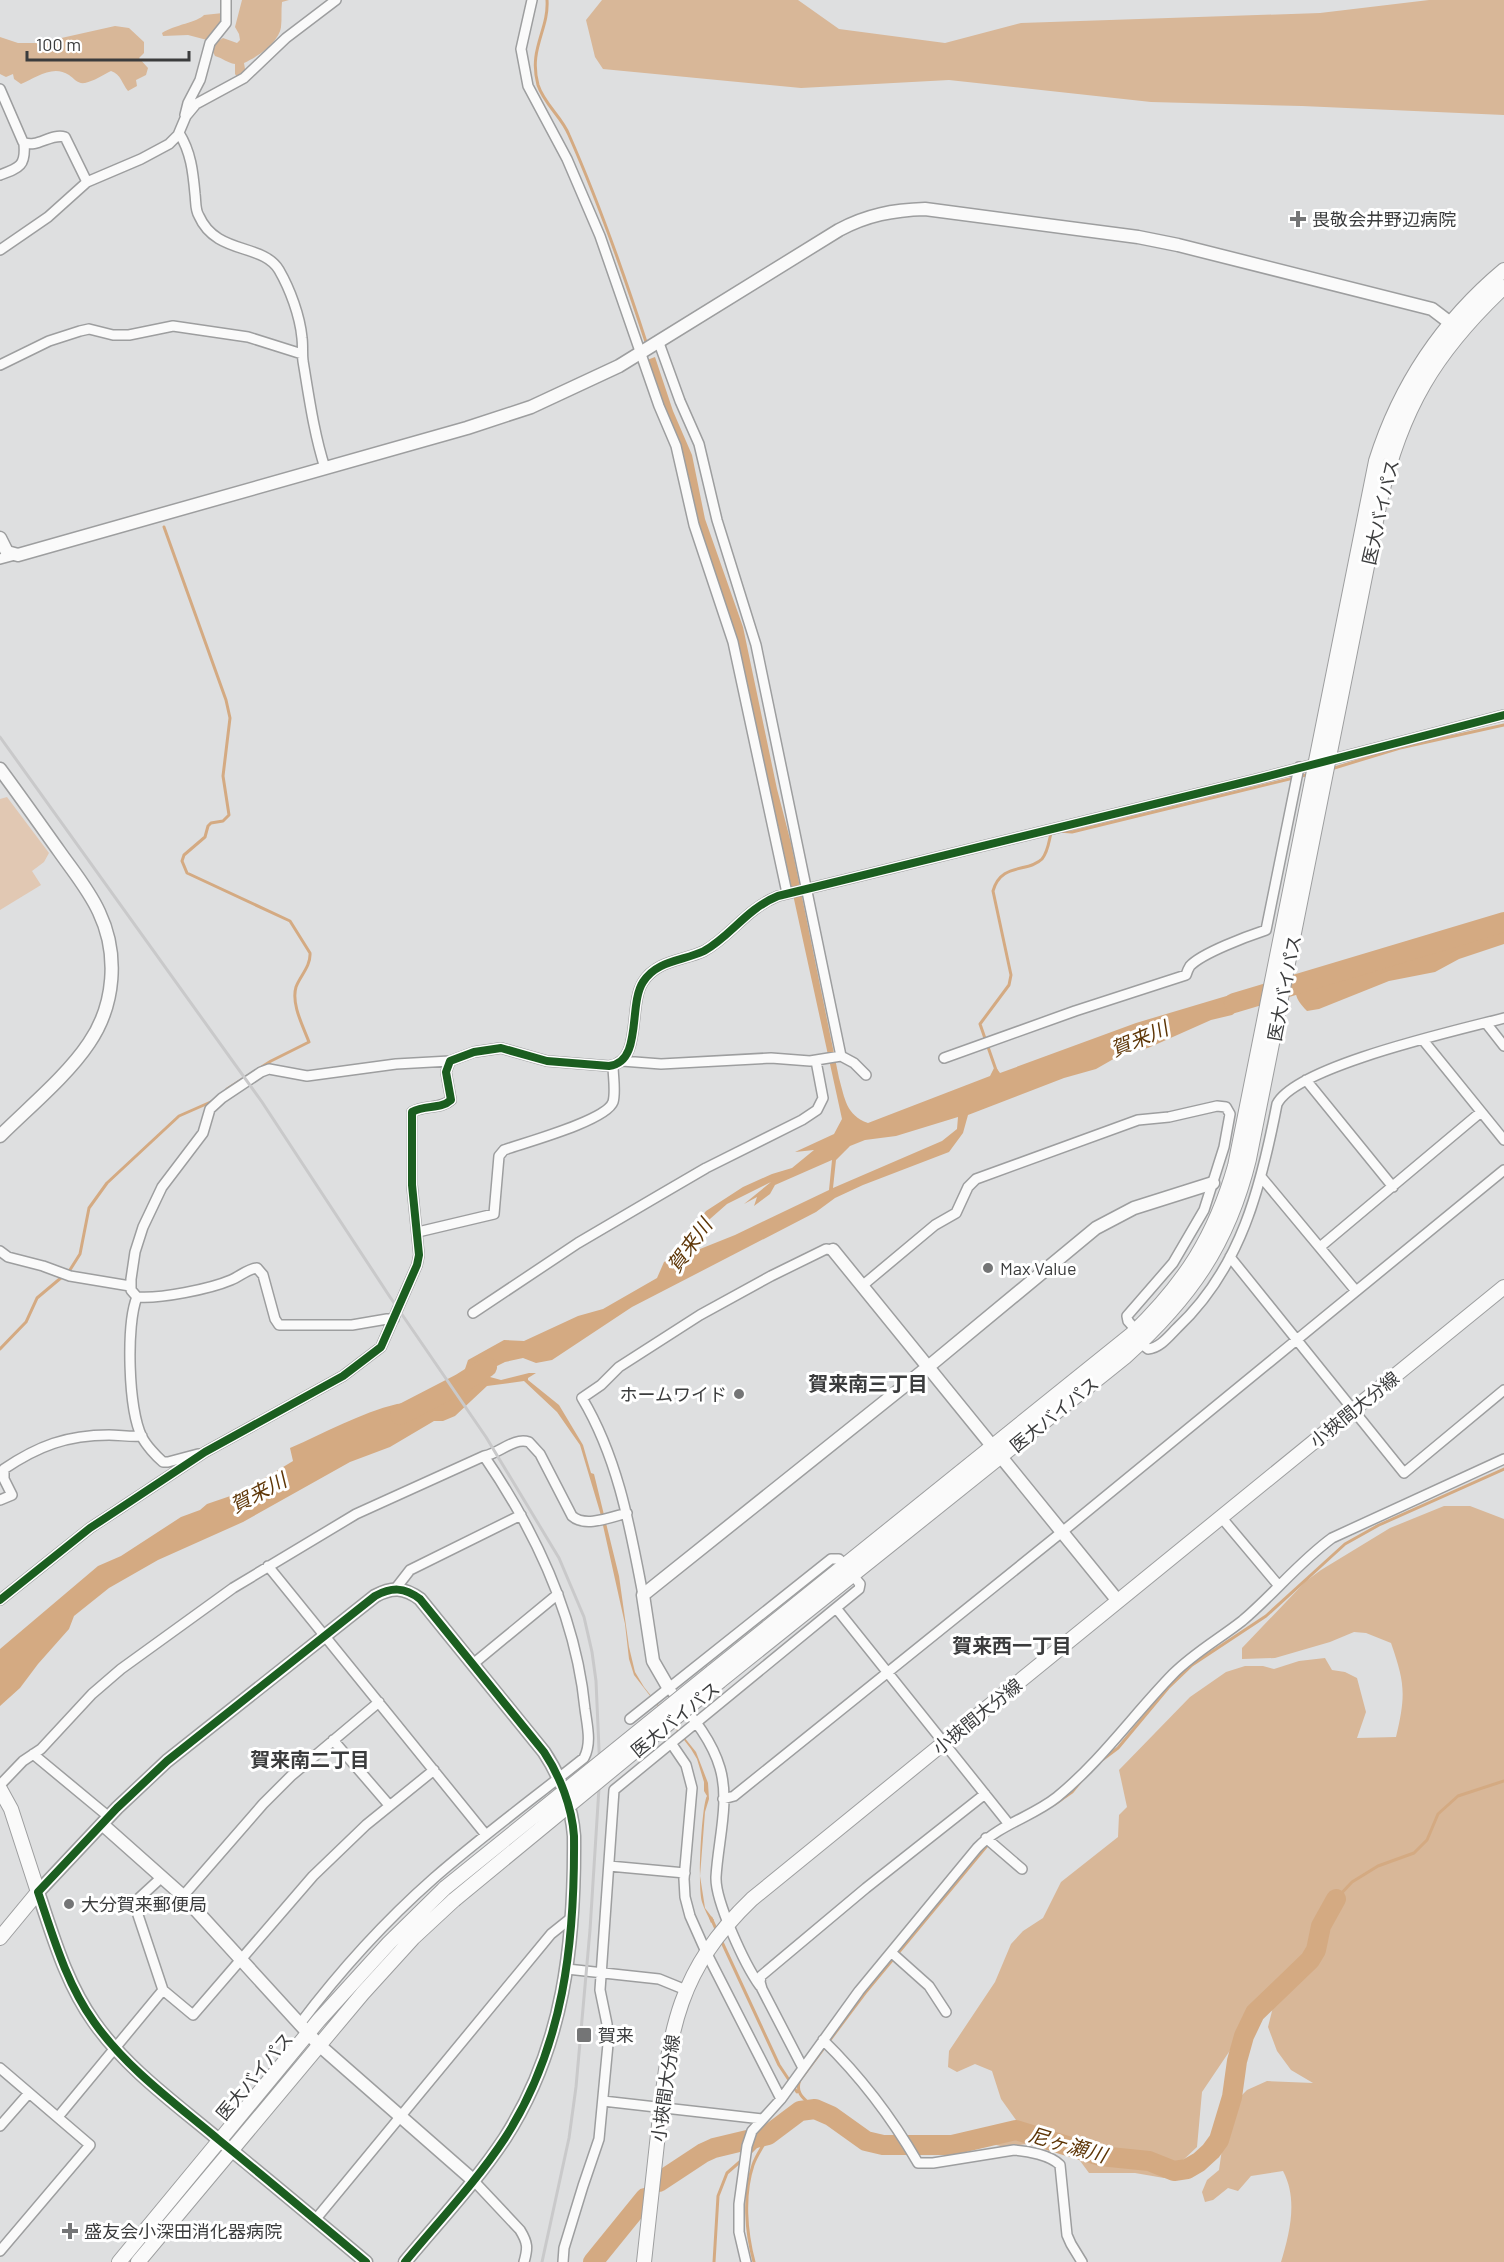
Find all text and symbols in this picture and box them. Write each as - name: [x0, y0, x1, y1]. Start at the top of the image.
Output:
- scale bar: [27, 24, 189, 62]
- text: 100 m: [36, 33, 81, 55]
- place label: 畏敬会井野辺病院: [1312, 208, 1456, 230]
- marker: 畏敬会井野辺病院: [1289, 210, 1307, 228]
- street label: 医大バイパス: [1357, 457, 1403, 567]
- street label: 医大バイパス: [1263, 933, 1305, 1043]
- water label: 賀来川: [1107, 1014, 1173, 1061]
- water label: 賀来川: [662, 1212, 718, 1276]
- place label: Max Value: [1000, 1257, 1077, 1279]
- marker: Max Value: [981, 1261, 995, 1275]
- street label: 小挾間大分線: [1305, 1366, 1403, 1452]
- district label: 賀来南三丁目: [808, 1371, 928, 1395]
- street label: 医大バイパス: [1005, 1372, 1103, 1456]
- place label: ホームワイド: [620, 1383, 727, 1405]
- marker: ホームワイド: [732, 1387, 746, 1401]
- water label: 賀来川: [226, 1466, 292, 1517]
- district label: 賀来西一丁目: [952, 1633, 1072, 1657]
- street label: 小挾間大分線: [928, 1673, 1026, 1759]
- street label: 医大バイパス: [626, 1677, 724, 1761]
- district label: 賀来南二丁目: [250, 1747, 370, 1771]
- place label: 大分賀来郵便局: [81, 1893, 207, 1915]
- marker: 大分賀来郵便局: [62, 1897, 76, 1911]
- place label: 賀来: [598, 2024, 634, 2046]
- marker: 賀来: [575, 2026, 593, 2044]
- street label: 医大バイパス: [211, 2028, 297, 2124]
- street label: 小挾間大分線: [647, 2033, 683, 2143]
- water label: 尼ヶ瀬川: [1026, 2121, 1112, 2167]
- place label: 盛友会小深田消化器病院: [84, 2220, 282, 2242]
- marker: 盛友会小深田消化器病院: [61, 2222, 79, 2240]

